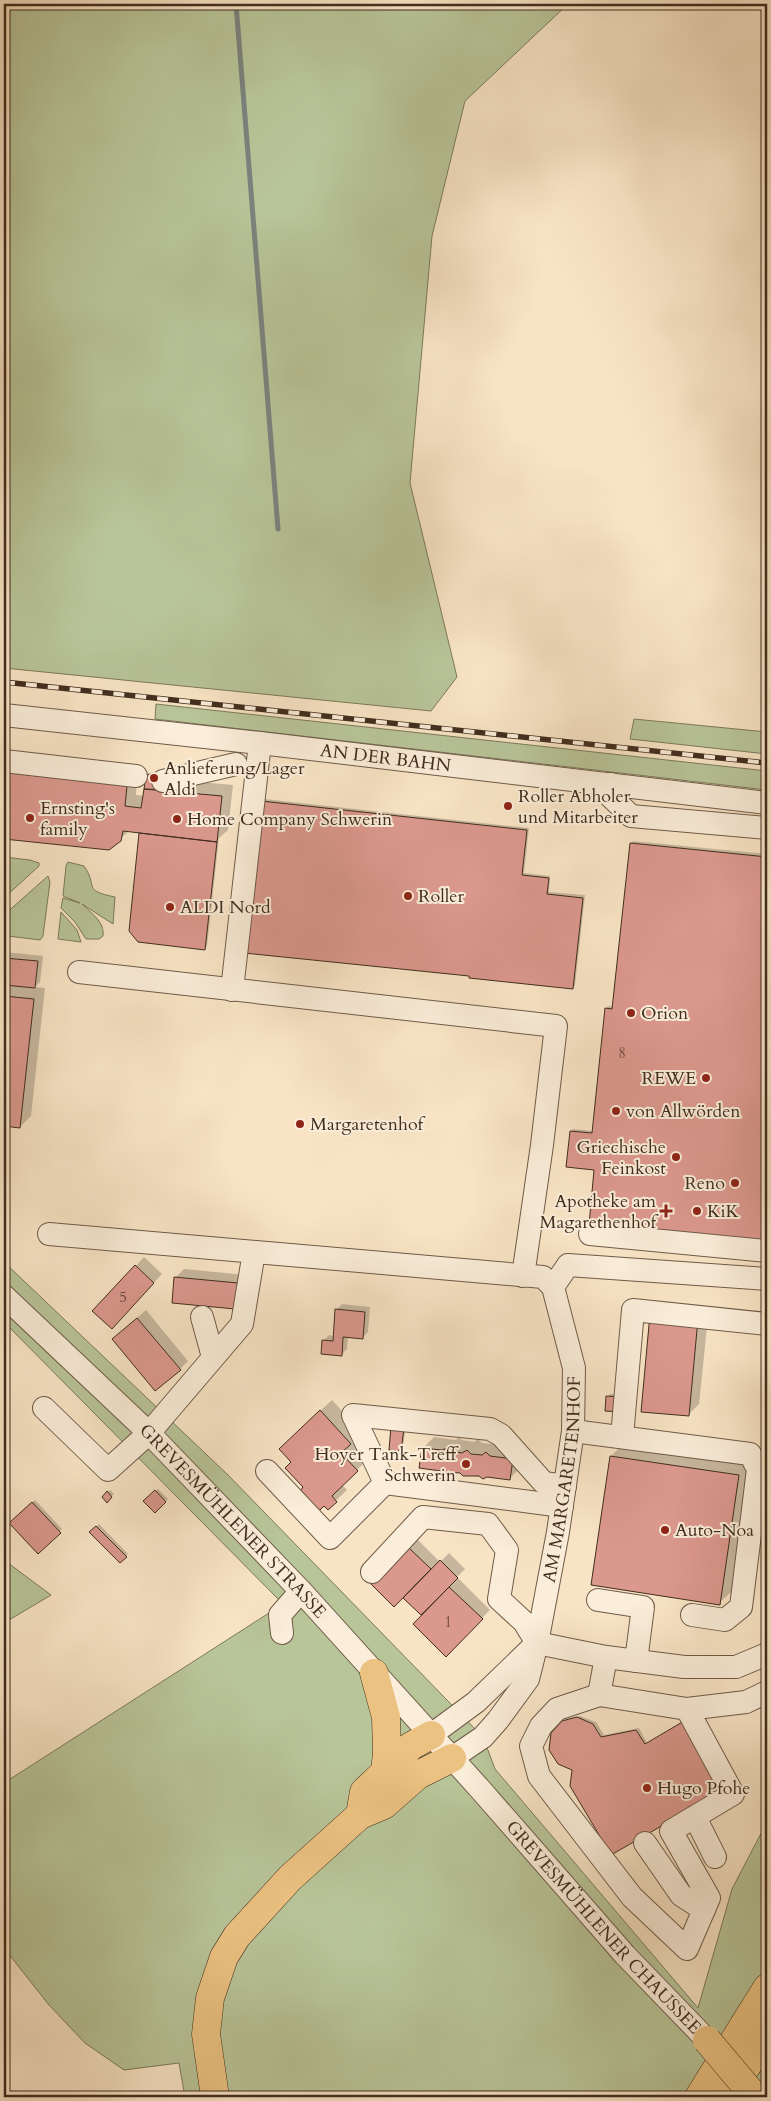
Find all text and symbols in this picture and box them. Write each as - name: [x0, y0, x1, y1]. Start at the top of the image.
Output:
- street label: AN DER BAHN: [319, 738, 453, 778]
- place label: Anlieferung/Lager Aldi: [164, 756, 305, 802]
- marker: Anlieferung/Lager Aldi: [148, 772, 160, 784]
- place label: Roller Abholer und Mitarbeiter: [518, 784, 638, 830]
- place label: Ernsting's family: [40, 796, 115, 842]
- marker: Roller Abholer und Mitarbeiter: [502, 800, 514, 812]
- place label: Home Company Schwerin: [187, 807, 393, 832]
- marker: Ernsting's family: [24, 812, 36, 824]
- marker: Home Company Schwerin: [171, 813, 183, 825]
- place label: Roller: [418, 884, 465, 909]
- marker: Roller: [402, 890, 414, 902]
- place label: ALDI Nord: [180, 895, 271, 920]
- marker: ALDI Nord: [164, 901, 176, 913]
- place label: Orion: [641, 1001, 689, 1026]
- marker: Orion: [625, 1007, 637, 1019]
- house number: 8: [618, 1043, 626, 1063]
- place label: REWE: [641, 1066, 696, 1091]
- marker: REWE: [700, 1072, 712, 1084]
- place label: von Allwörden: [626, 1099, 741, 1124]
- marker: von Allwörden: [610, 1105, 622, 1117]
- place label: Margaretenhof: [310, 1112, 427, 1137]
- marker: Margaretenhof: [294, 1118, 306, 1130]
- place label: Griechische Feinkost: [577, 1135, 666, 1181]
- marker: Griechische Feinkost: [670, 1151, 682, 1163]
- place label: Reno: [684, 1171, 725, 1196]
- marker: Reno: [729, 1177, 741, 1189]
- place label: Apotheke am Magarethenhof: [540, 1189, 660, 1235]
- place label: KiK: [707, 1199, 739, 1224]
- marker: Apotheke am Magarethenhof: [660, 1205, 672, 1217]
- marker: KiK: [691, 1205, 703, 1217]
- house number: 5: [119, 1287, 127, 1307]
- street label: AM MARGARETENHOF: [536, 1376, 586, 1584]
- street label: GREVESMÜHLENER STRASSE: [134, 1418, 332, 1623]
- place label: Hoyer Tank-Treff Schwerin: [315, 1442, 459, 1488]
- marker: Hoyer Tank-Treff Schwerin: [460, 1458, 472, 1470]
- place label: Auto-Noa: [675, 1518, 754, 1543]
- marker: Auto-Noa: [659, 1524, 671, 1536]
- house number: 1: [444, 1612, 452, 1632]
- place label: Hugo Pfohe: [657, 1776, 751, 1801]
- marker: Hugo Pfohe: [641, 1782, 653, 1794]
- street label: GREVESMÜHLENER CHAUSSEE: [500, 1815, 707, 2039]

